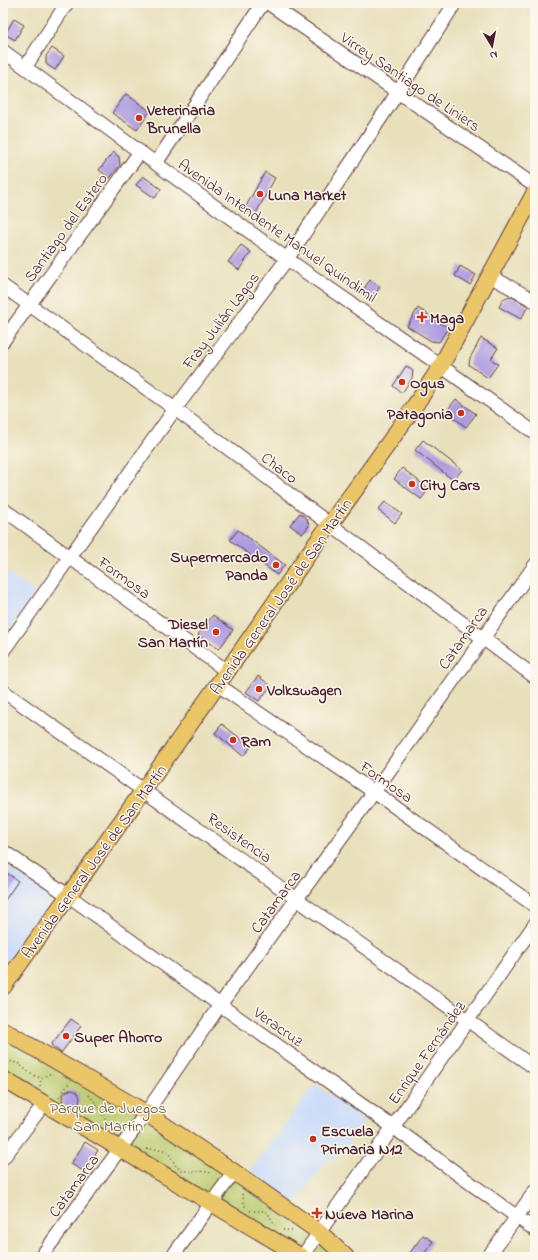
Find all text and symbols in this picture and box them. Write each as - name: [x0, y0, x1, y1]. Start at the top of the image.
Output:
- street label: Virrey Santiago de Liniers: [334, 26, 485, 139]
- north arrow: [472, 26, 512, 66]
- text: N: [489, 46, 499, 63]
- place label: Veterinaria Brunella: [146, 99, 215, 141]
- marker: Veterinaria Brunella: [134, 113, 144, 123]
- street label: Avenida Intendente Manuel Quindimil: [173, 154, 381, 310]
- street label: Santiago del Estero: [19, 169, 114, 288]
- place label: Luna Market: [268, 184, 347, 208]
- marker: Luna Market: [255, 189, 265, 199]
- street label: Fray Julián Lagos: [176, 268, 266, 376]
- place label: Maga: [430, 307, 465, 332]
- marker: Maga: [417, 312, 427, 322]
- place label: Ogus: [410, 372, 445, 397]
- marker: Ogus: [397, 377, 407, 387]
- place label: Patagonia: [387, 403, 453, 428]
- marker: Patagonia: [456, 408, 466, 418]
- street label: Chaco: [255, 447, 302, 490]
- place label: City Cars: [420, 474, 480, 499]
- marker: City Cars: [407, 479, 417, 489]
- street label: Avenida General José de San Martín: [205, 494, 359, 700]
- place label: Supermercado Panda: [170, 546, 268, 588]
- street label: Formosa: [92, 551, 155, 606]
- marker: Supermercado Panda: [271, 560, 281, 570]
- street label: Catamarca: [433, 601, 494, 675]
- place label: Diesel San Martín: [138, 613, 208, 655]
- marker: Diesel San Martín: [211, 627, 221, 637]
- place label: Volkswagen: [266, 679, 342, 704]
- marker: Volkswagen: [254, 684, 264, 694]
- place label: Ram: [240, 730, 271, 754]
- marker: Ram: [228, 735, 238, 745]
- street label: Formosa: [354, 755, 417, 810]
- street label: Avenida General José de San Martín: [16, 760, 173, 964]
- street label: Resistencia: [202, 808, 276, 870]
- street label: Catamarca: [245, 866, 308, 939]
- street label: Enrique Fernández: [383, 996, 473, 1110]
- street label: Veracruz: [247, 1001, 308, 1054]
- place label: Super Ahorro: [74, 1026, 162, 1050]
- marker: Super Ahorro: [61, 1031, 71, 1041]
- park label: Parque de Juegos San Martín: [50, 1097, 166, 1139]
- place label: Escuela Primaria N12: [321, 1120, 403, 1162]
- marker: Escuela Primaria N12: [308, 1134, 318, 1144]
- street label: Catamarca: [43, 1150, 106, 1223]
- place label: Nueva Marina: [325, 1203, 414, 1227]
- marker: Nueva Marina: [312, 1208, 322, 1218]

